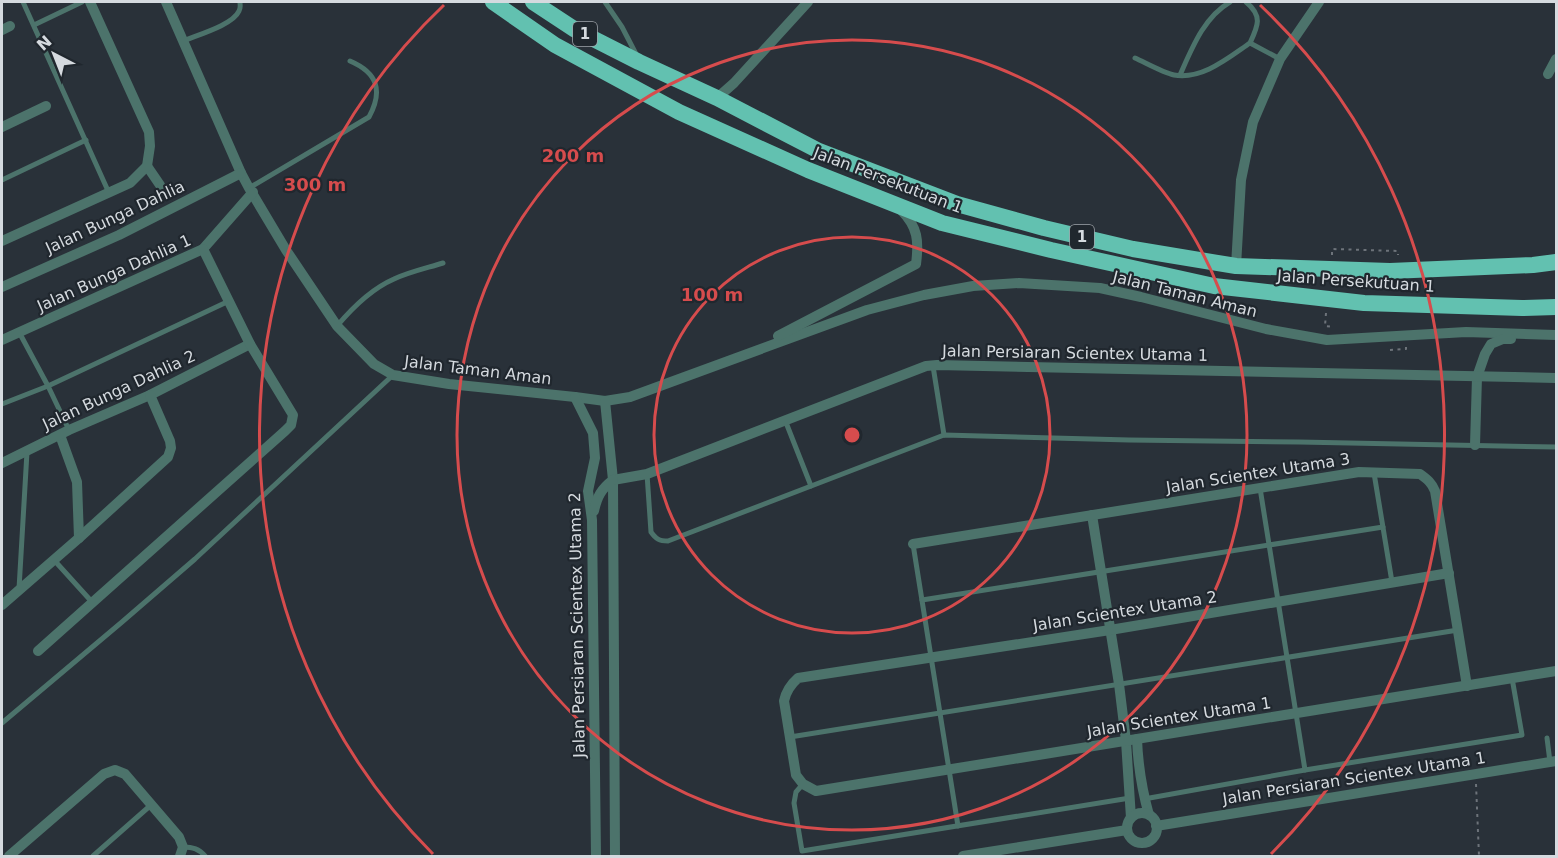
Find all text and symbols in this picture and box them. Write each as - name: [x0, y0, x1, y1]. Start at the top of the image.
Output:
- road number: 1: [573, 22, 597, 46]
- north arrow: [24, 24, 84, 84]
- text: N: [33, 32, 56, 55]
- street label: Jalan Persekutuan 1: [810, 142, 965, 217]
- text: 200 m: [542, 145, 604, 166]
- text: 300 m: [284, 174, 346, 195]
- street label: Jalan Bunga Dahlia: [42, 176, 188, 258]
- road number: 1: [1070, 225, 1094, 249]
- street label: Jalan Bunga Dahlia 1: [33, 230, 194, 316]
- street label: Jalan Persekutuan 1: [1275, 266, 1436, 296]
- street label: Jalan Taman Aman: [1110, 267, 1259, 321]
- text: 100 m: [681, 284, 743, 305]
- street label: Jalan Persiaran Scientex Utama 1: [941, 341, 1208, 365]
- street label: Jalan Bunga Dahlia 2: [39, 346, 198, 434]
- street label: Jalan Taman Aman: [402, 351, 553, 388]
- centre of rings: [842, 425, 862, 445]
- street label: Jalan Scientex Utama 3: [1164, 449, 1351, 497]
- street label: Jalan Persiaran Scientex Utama 2: [565, 492, 589, 759]
- street label: Jalan Scientex Utama 2: [1031, 587, 1218, 635]
- street label: Jalan Scientex Utama 1: [1085, 693, 1272, 741]
- street label: Jalan Persiaran Scientex Utama 1: [1220, 748, 1487, 808]

